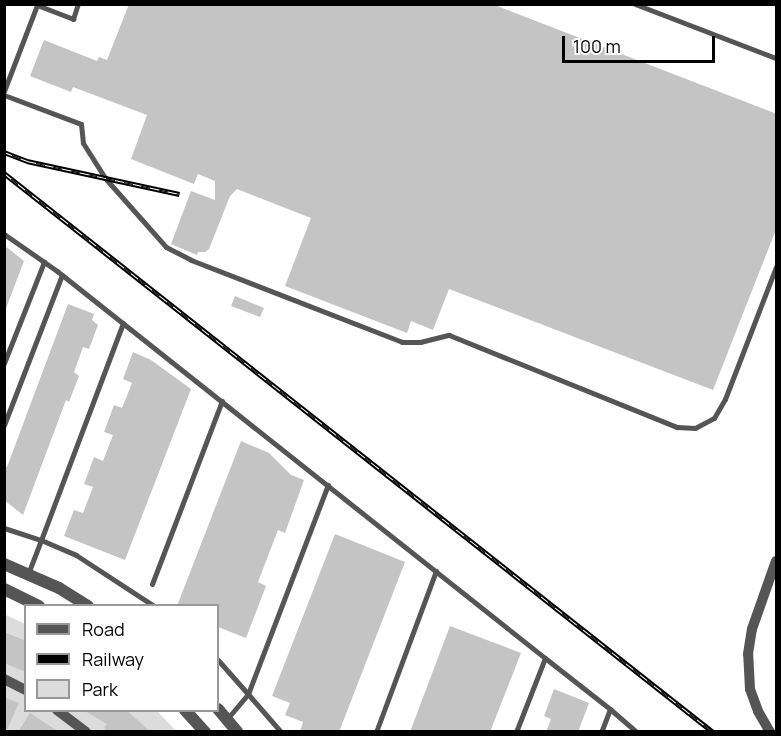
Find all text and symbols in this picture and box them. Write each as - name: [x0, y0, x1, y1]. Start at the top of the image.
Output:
- scale bar: [565, 24, 718, 62]
- text: 100 m: [573, 34, 621, 58]
- legend: [24, 604, 219, 712]
- text: Road: [82, 617, 125, 641]
- text: Railway: [82, 647, 144, 671]
- text: Park: [82, 677, 118, 701]

